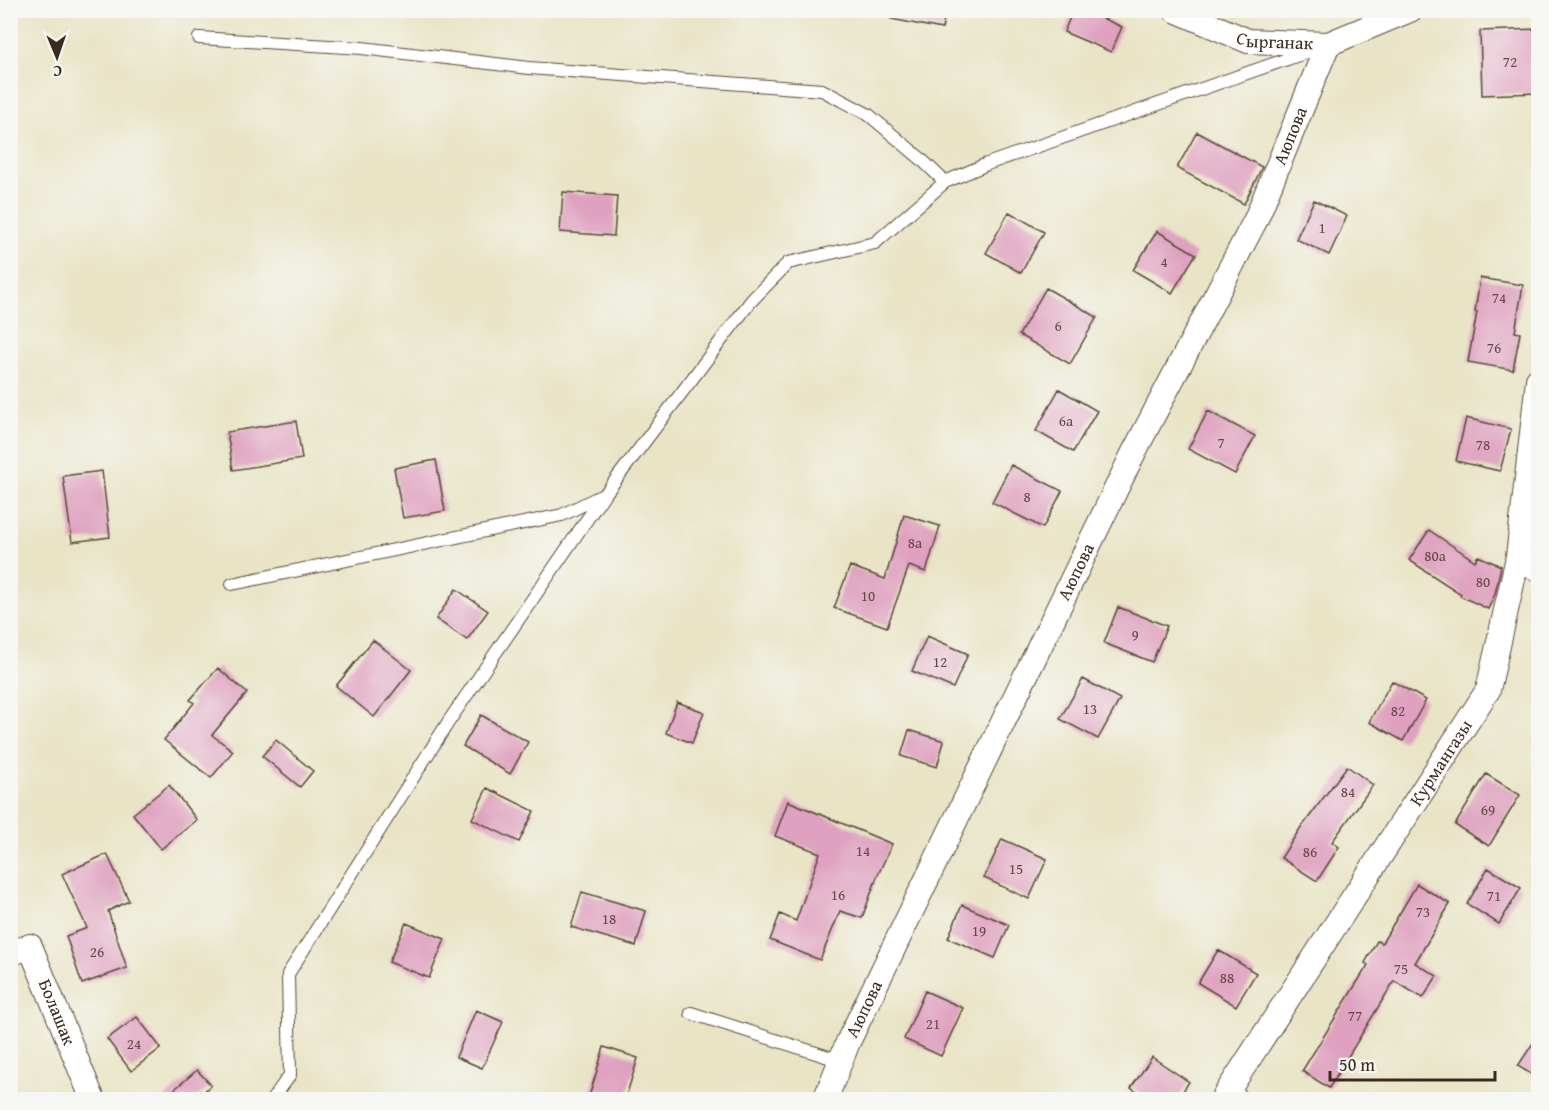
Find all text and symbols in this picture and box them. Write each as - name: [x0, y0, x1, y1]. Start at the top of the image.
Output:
- street label: Сырганак: [1232, 24, 1314, 56]
- north arrow: [27, 27, 87, 87]
- house number: 72: [1503, 51, 1517, 72]
- text: С: [53, 60, 62, 84]
- street label: Аюпова: [1266, 102, 1314, 169]
- house number: 1: [1318, 217, 1326, 238]
- house number: 4: [1160, 251, 1168, 272]
- house number: 74: [1492, 287, 1506, 308]
- house number: 6: [1054, 315, 1062, 336]
- house number: 76: [1487, 337, 1501, 358]
- house number: 6а: [1059, 410, 1074, 431]
- house number: 7: [1217, 432, 1225, 453]
- house number: 78: [1476, 434, 1490, 455]
- house number: 8: [1023, 486, 1031, 507]
- house number: 8а: [908, 532, 923, 553]
- street label: Аюпова: [1050, 538, 1101, 605]
- house number: 80а: [1424, 545, 1447, 566]
- house number: 80: [1476, 571, 1490, 592]
- house number: 10: [861, 585, 875, 606]
- house number: 9: [1131, 624, 1139, 645]
- house number: 12: [933, 651, 947, 672]
- house number: 13: [1083, 698, 1097, 719]
- house number: 82: [1391, 700, 1405, 721]
- street label: Курмангазы: [1402, 714, 1479, 811]
- house number: 84: [1341, 781, 1355, 802]
- house number: 69: [1481, 799, 1495, 820]
- house number: 14: [856, 840, 870, 861]
- house number: 86: [1303, 841, 1317, 862]
- house number: 15: [1009, 858, 1023, 879]
- house number: 16: [831, 884, 845, 905]
- house number: 71: [1487, 885, 1501, 906]
- house number: 73: [1416, 901, 1430, 922]
- house number: 18: [602, 908, 616, 929]
- house number: 19: [972, 920, 986, 941]
- house number: 26: [90, 941, 104, 962]
- house number: 75: [1394, 958, 1408, 979]
- house number: 88: [1220, 967, 1234, 988]
- street label: Болашак: [32, 975, 83, 1050]
- street label: Аюпова: [838, 975, 889, 1042]
- house number: 77: [1348, 1005, 1362, 1026]
- house number: 21: [926, 1013, 940, 1034]
- house number: 24: [127, 1033, 141, 1054]
- scale bar: [1330, 1044, 1495, 1082]
- text: 50 m: [1339, 1051, 1375, 1078]

